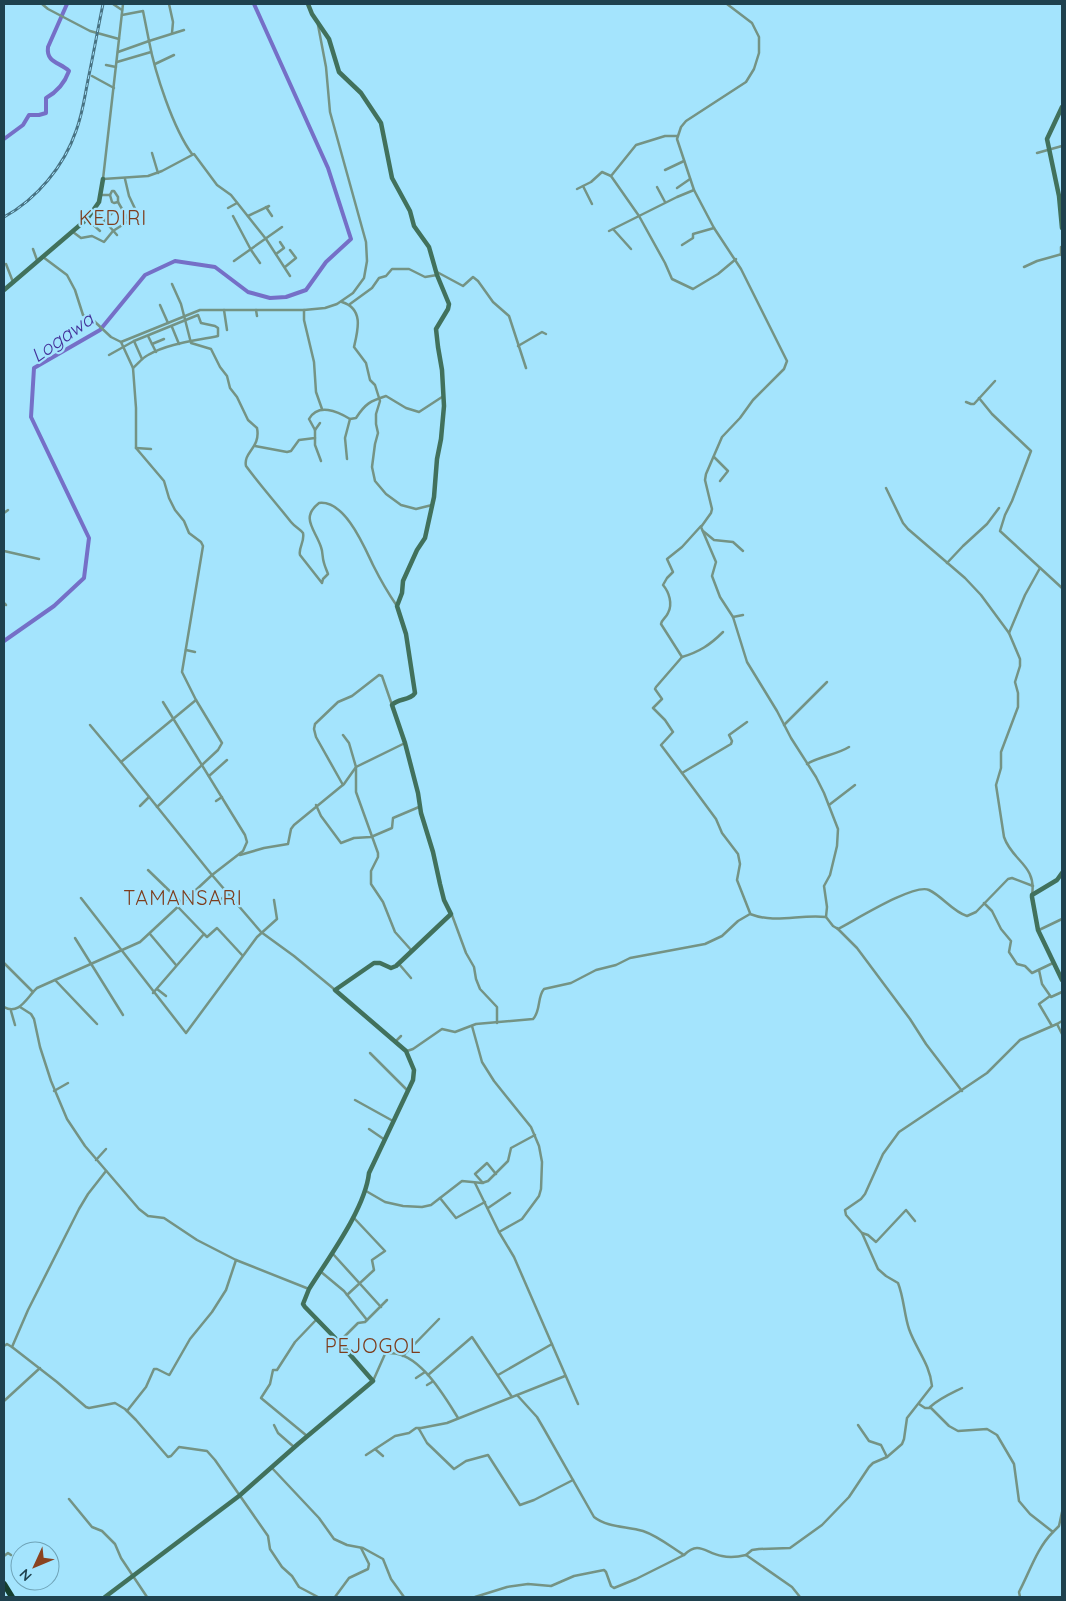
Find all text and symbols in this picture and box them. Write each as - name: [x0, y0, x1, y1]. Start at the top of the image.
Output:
- district label: KEDIRI: [79, 205, 147, 230]
- water label: Logawa: [26, 306, 99, 367]
- district label: TAMANSARI: [123, 885, 243, 910]
- district label: PEJOGOL: [325, 1333, 421, 1358]
- north arrow: [10, 1541, 60, 1591]
- text: N: [16, 1565, 36, 1585]

